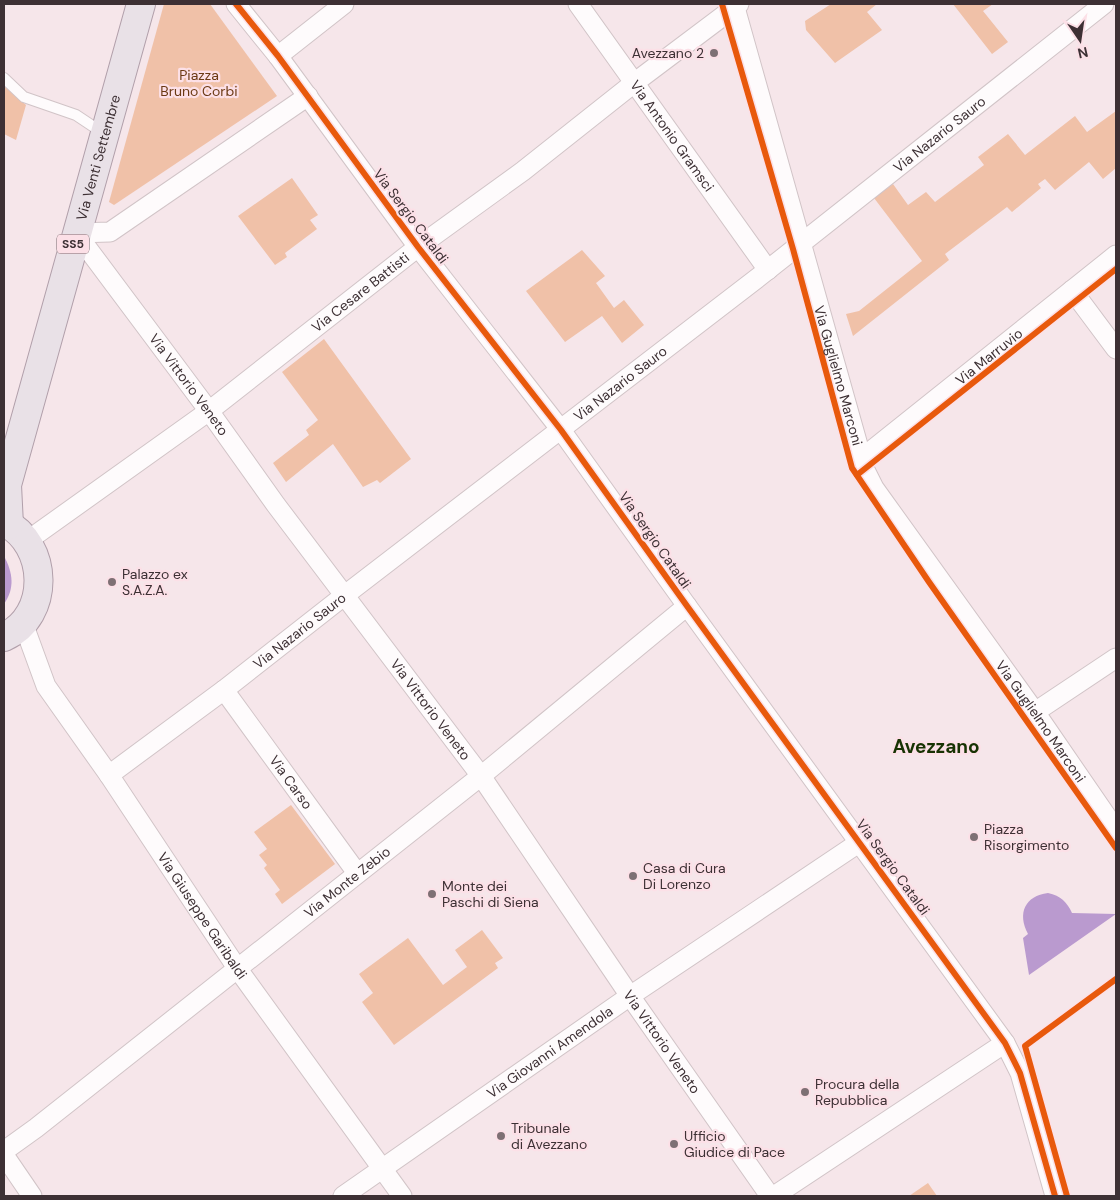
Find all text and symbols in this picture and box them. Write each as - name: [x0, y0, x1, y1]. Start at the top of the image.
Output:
- north arrow: [1055, 15, 1105, 65]
- text: N: [1076, 43, 1090, 63]
- place label: Avezzano 2: [632, 44, 704, 62]
- marker: Avezzano 2: [708, 47, 720, 59]
- park label: Piazza Bruno Corbi: [160, 66, 238, 100]
- street label: Via Antonio Gramsci: [626, 77, 718, 195]
- street label: Via Venti Settembre: [72, 92, 124, 223]
- street label: Via Nazario Sauro: [889, 92, 989, 176]
- street label: Via Sergio Cataldi: [369, 165, 453, 267]
- road number: SS5: [57, 234, 89, 253]
- street label: Via Cesare Battisti: [308, 248, 413, 336]
- street label: Via Guglielmo Marconi: [810, 303, 867, 448]
- street label: Via Marruvio: [952, 324, 1026, 389]
- street label: Via Vittorio Veneto: [145, 330, 233, 439]
- street label: Via Nazario Sauro: [570, 342, 671, 425]
- street label: Via Sergio Cataldi: [615, 488, 695, 592]
- place label: Palazzo ex S.A.Z.A.: [122, 565, 188, 599]
- marker: Palazzo ex S.A.Z.A.: [106, 576, 118, 588]
- street label: Via Nazario Sauro: [249, 589, 350, 673]
- street label: Via Vittorio Veneto: [387, 655, 475, 764]
- street label: Via Guglielmo Marconi: [992, 657, 1090, 786]
- district label: Avezzano: [892, 734, 980, 759]
- street label: Via Carso: [265, 752, 317, 813]
- street label: Via Sergio Cataldi: [852, 816, 934, 918]
- place label: Piazza Risorgimento: [984, 820, 1069, 854]
- marker: Piazza Risorgimento: [968, 831, 980, 843]
- street label: Via Monte Zebio: [300, 842, 394, 922]
- street label: Via Giuseppe Garibaldi: [154, 849, 251, 983]
- place label: Casa di Cura Di Lorenzo: [643, 859, 726, 893]
- marker: Casa di Cura Di Lorenzo: [627, 870, 639, 882]
- place label: Monte dei Paschi di Siena: [442, 877, 539, 911]
- marker: Monte dei Paschi di Siena: [426, 888, 438, 900]
- street label: Via Vittorio Veneto: [620, 987, 704, 1097]
- street label: Via Giovanni Amendola: [483, 1002, 616, 1102]
- place label: Procura della Repubblica: [815, 1075, 899, 1109]
- marker: Procura della Repubblica: [799, 1086, 811, 1098]
- place label: Tribunale di Avezzano: [511, 1119, 587, 1153]
- place label: Ufficio Giudice di Pace: [684, 1127, 785, 1161]
- marker: Tribunale di Avezzano: [495, 1130, 507, 1142]
- marker: Ufficio Giudice di Pace: [668, 1138, 680, 1150]

